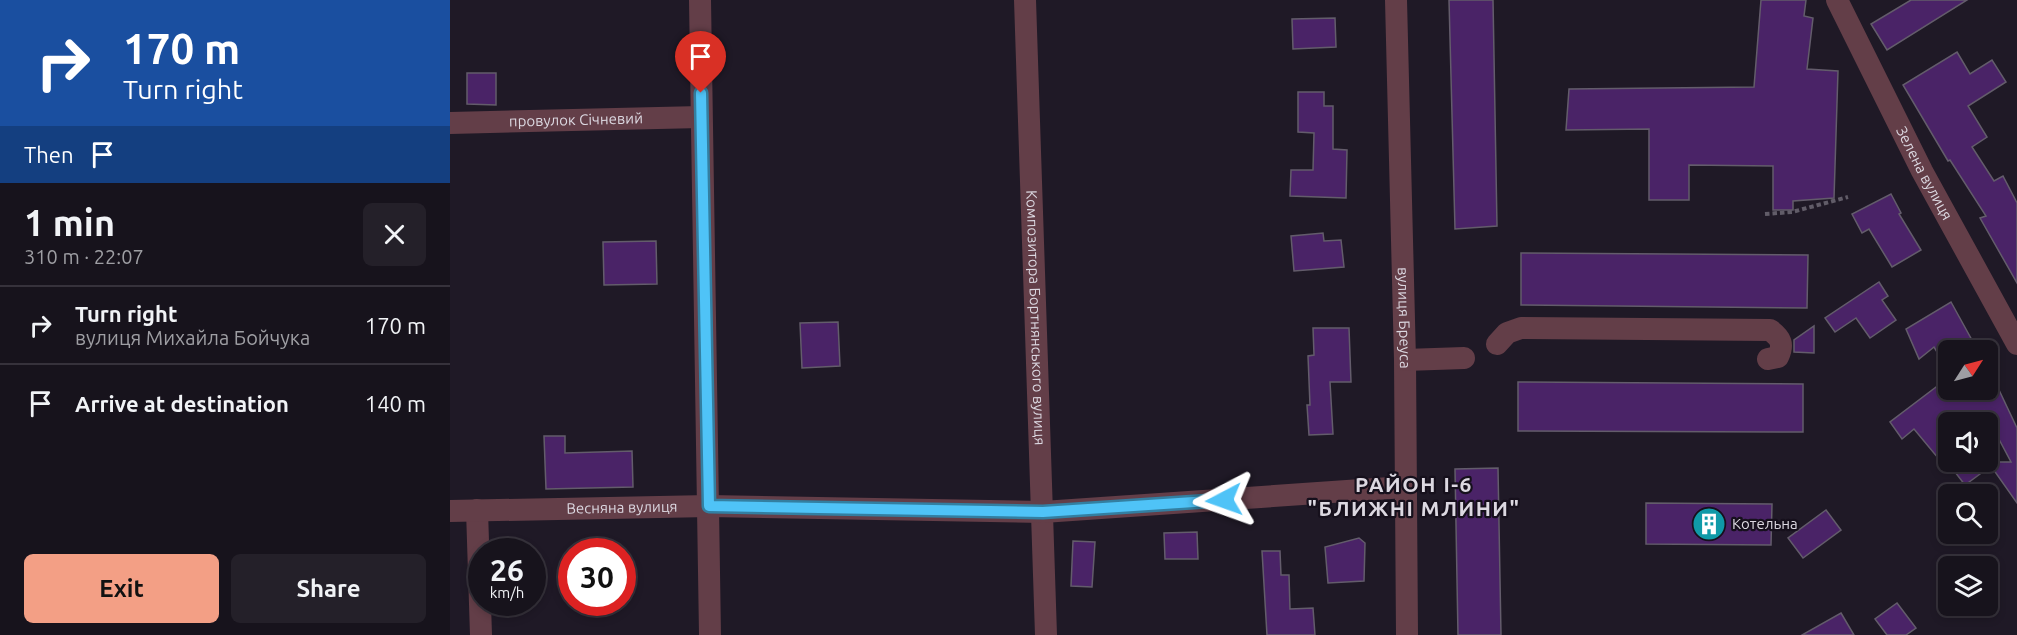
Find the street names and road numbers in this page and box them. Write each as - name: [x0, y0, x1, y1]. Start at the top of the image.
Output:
- street label: провулок Січневий: [509, 109, 643, 130]
- street label: Зелена вулиця: [1893, 123, 1956, 223]
- street label: Композитора Бортнянського вулиця: [1023, 190, 1049, 446]
- street label: вулиця Бреуса: [1395, 267, 1414, 369]
- street label: Весняна вулиця: [566, 498, 678, 517]

